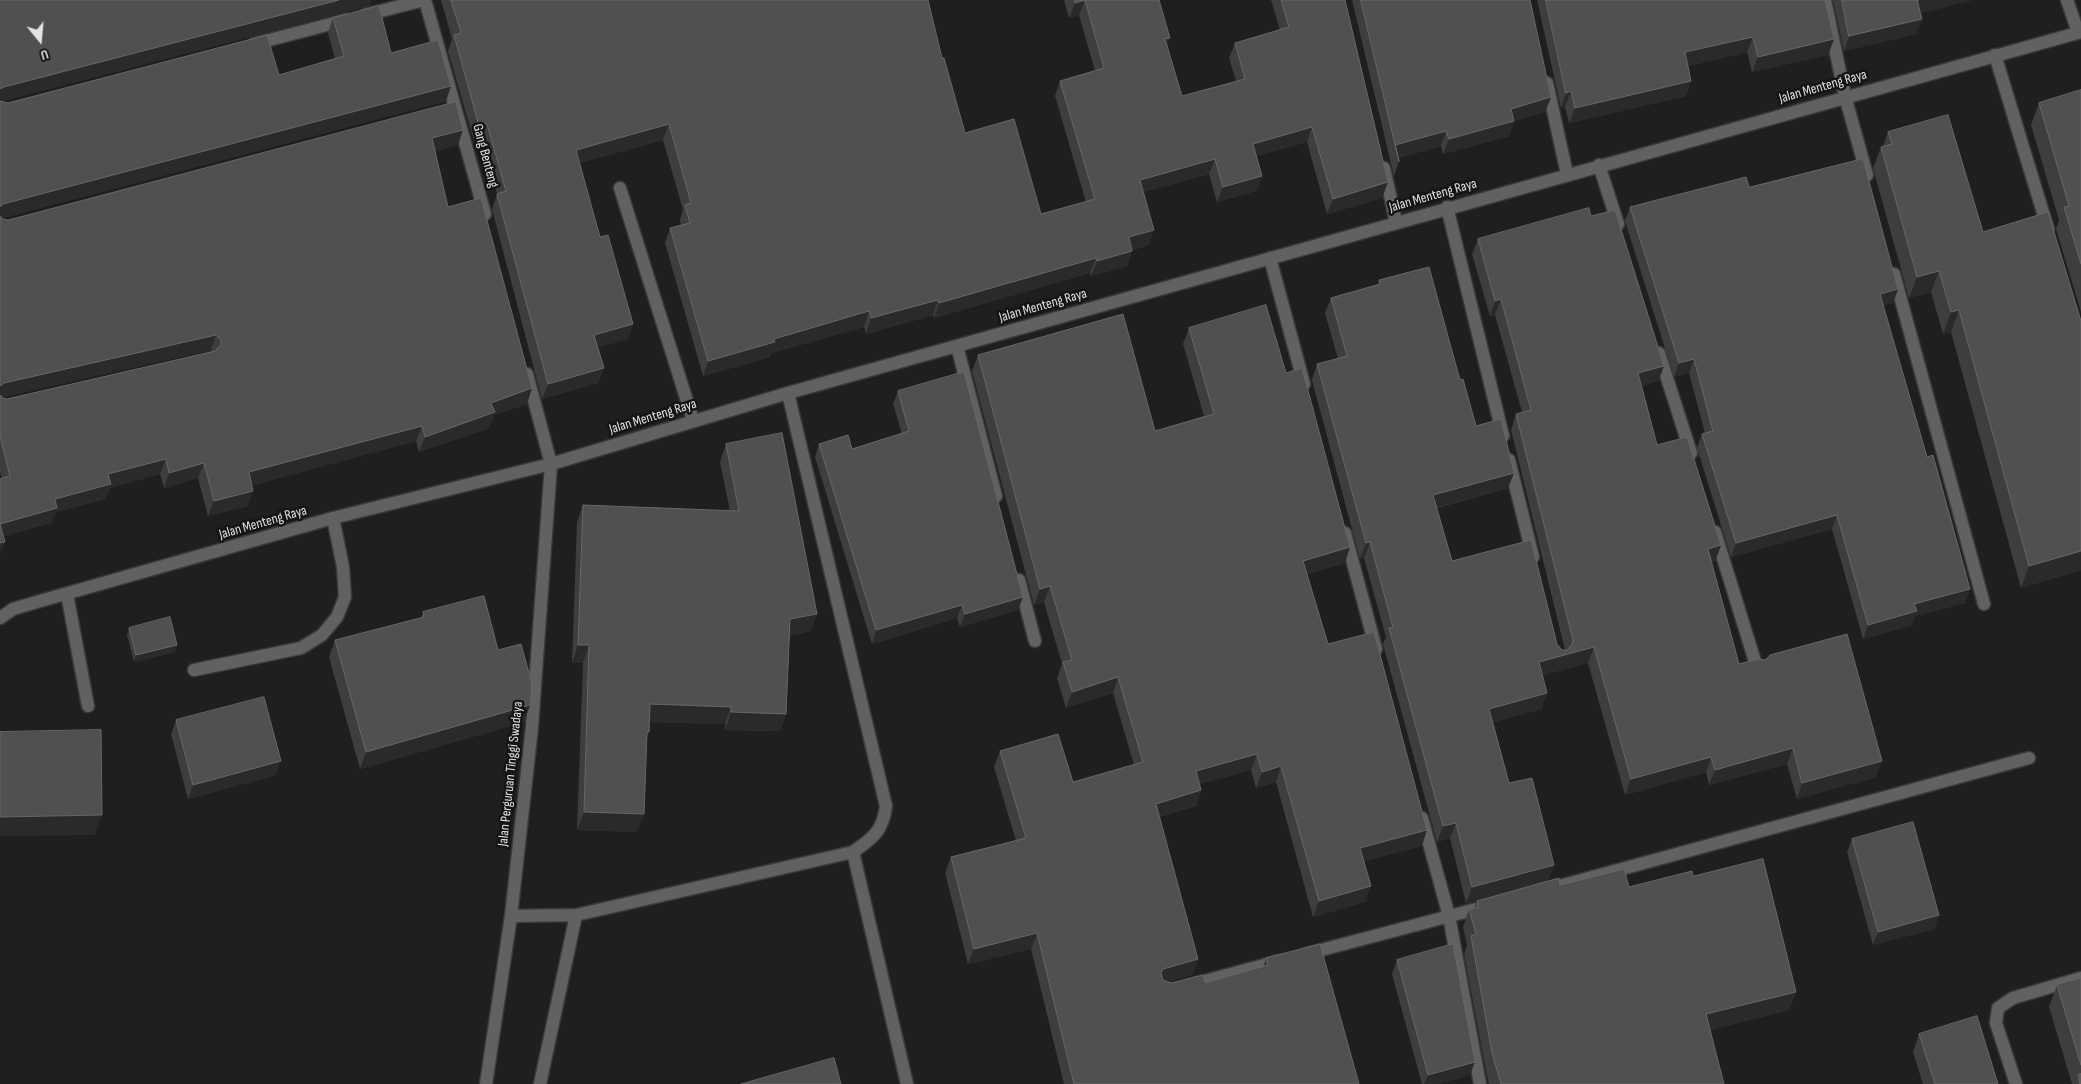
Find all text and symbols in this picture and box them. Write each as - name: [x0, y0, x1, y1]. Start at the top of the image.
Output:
- north arrow: [15, 15, 65, 65]
- text: U: [39, 46, 51, 64]
- street label: Jalan Menteng Raya: [1777, 66, 1869, 108]
- street label: Gang Benteng: [468, 122, 502, 190]
- street label: Jalan Menteng Raya: [1387, 175, 1479, 217]
- street label: Jalan Menteng Raya: [997, 285, 1089, 327]
- street label: Jalan Menteng Raya: [607, 396, 699, 438]
- street label: Jalan Menteng Raya: [217, 502, 309, 544]
- street label: Jalan Perguruan Tinggi Swadaya: [495, 701, 527, 847]

